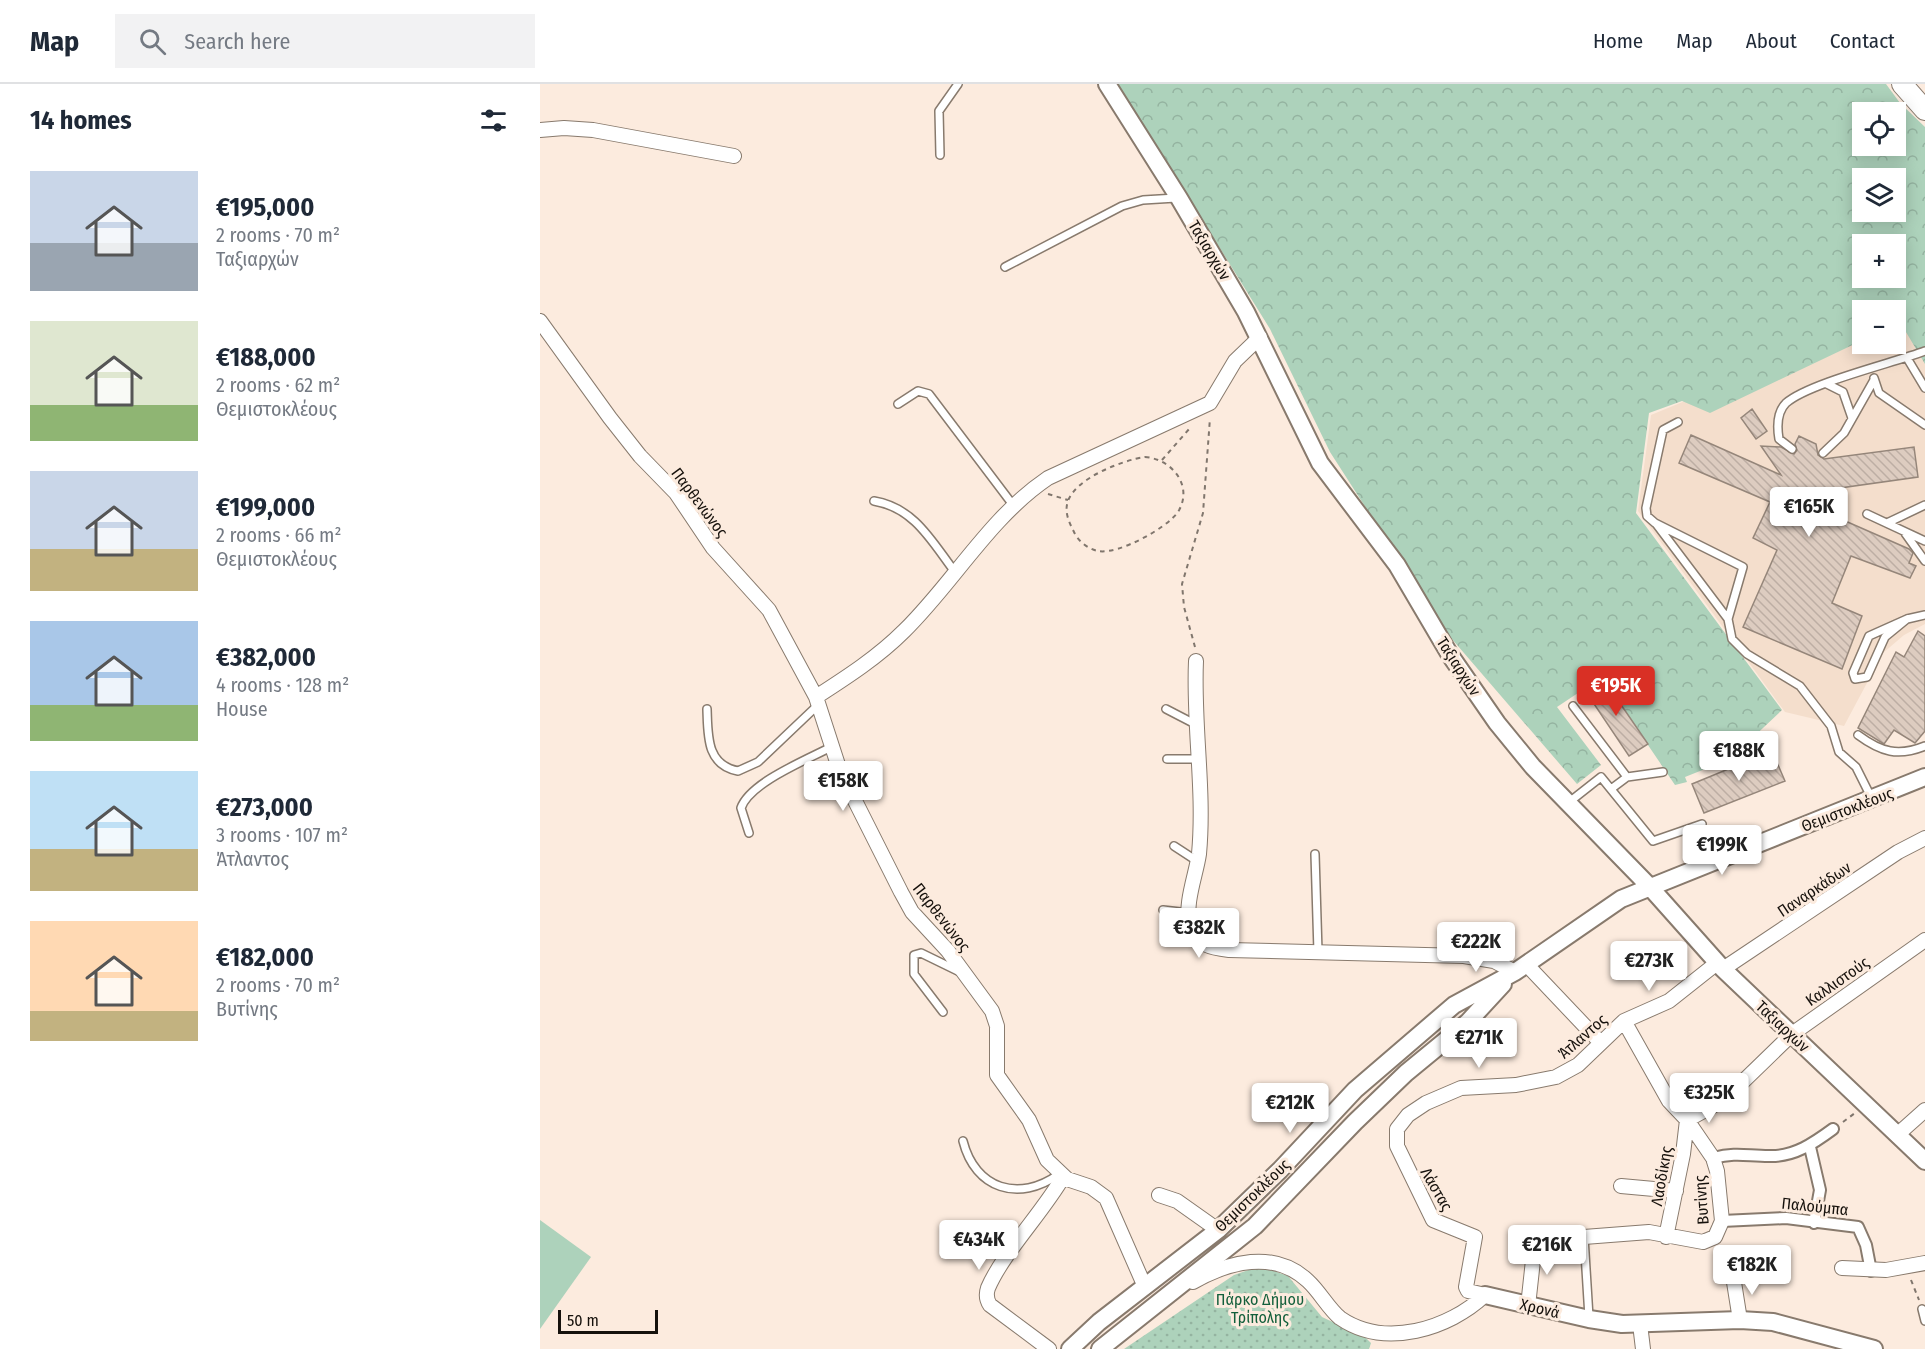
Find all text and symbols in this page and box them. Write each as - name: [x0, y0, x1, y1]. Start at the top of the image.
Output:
- search box: [115, 14, 535, 68]
- text: Map: [30, 25, 79, 58]
- icon: search: [136, 25, 169, 58]
- text: Search here: [184, 28, 290, 55]
- text: Home: [1593, 28, 1643, 54]
- text: Map: [1676, 28, 1713, 54]
- text: About: [1746, 28, 1797, 54]
- text: Contact: [1830, 28, 1895, 54]
- map controls: [1852, 102, 1906, 354]
- button: locate: [1852, 102, 1906, 156]
- icon: filters: [477, 104, 510, 137]
- text: 14 homes: [30, 105, 132, 136]
- button: layers: [1852, 168, 1906, 222]
- text: €195,000: [216, 192, 314, 223]
- icon: home: [78, 195, 150, 267]
- street label: Ταξιαρχών: [1184, 217, 1235, 284]
- text: 2 rooms · 70 m²: [216, 223, 340, 247]
- button: +: [1852, 234, 1906, 288]
- text: Ταξιαρχών: [216, 247, 299, 271]
- button: −: [1852, 300, 1906, 354]
- text: €188,000: [216, 342, 316, 373]
- icon: home: [78, 345, 150, 417]
- text: 2 rooms · 62 m²: [216, 373, 340, 397]
- text: Θεμιστοκλέους: [216, 397, 337, 421]
- street label: Παρθενώνος: [667, 464, 732, 541]
- pin: €165K: [1767, 487, 1851, 538]
- text: €199,000: [216, 492, 315, 523]
- text: €165K: [1784, 494, 1834, 518]
- icon: home: [78, 495, 150, 567]
- text: 2 rooms · 66 m²: [216, 523, 342, 547]
- text: Θεμιστοκλέους: [216, 547, 337, 571]
- street label: Ταξιαρχών: [1433, 633, 1485, 699]
- text: €382,000: [216, 642, 316, 673]
- icon: home: [78, 645, 150, 717]
- pin: €195K: [1574, 666, 1658, 717]
- text: 4 rooms · 128 m²: [216, 673, 349, 697]
- text: €195K: [1591, 673, 1641, 697]
- text: House: [216, 697, 268, 721]
- pin: €188K: [1697, 731, 1781, 782]
- text: €188K: [1713, 738, 1765, 762]
- pin: €158K: [801, 761, 885, 812]
- text: €158K: [818, 768, 868, 792]
- street label: Θεμιστοκλέους: [1799, 783, 1896, 836]
- text: €273,000: [216, 792, 313, 823]
- icon: home: [78, 795, 150, 867]
- text: 3 rooms · 107 m²: [216, 823, 348, 847]
- pin: €199K: [1680, 825, 1764, 876]
- text: €199K: [1697, 832, 1747, 856]
- text: Άτλαντος: [216, 847, 289, 871]
- street label: Παναρκάδων: [1774, 858, 1855, 921]
- street label: Παρθενώνος: [909, 879, 974, 956]
- pin: €382K: [1157, 908, 1241, 959]
- text: €382K: [1173, 915, 1225, 939]
- pin: €222K: [1434, 922, 1518, 973]
- text: €222K: [1451, 929, 1501, 953]
- pin: €273K: [1607, 941, 1691, 992]
- text: €182,000: [216, 942, 314, 973]
- icon: home: [78, 945, 150, 1017]
- text: €273K: [1624, 948, 1674, 972]
- street label: Καλλιστούς: [1802, 953, 1873, 1010]
- text: 2 rooms · 70 m²: [216, 973, 340, 997]
- text: Βυτίνης: [216, 997, 278, 1021]
- street label: Ταξιαρχών: [1752, 997, 1813, 1056]
- street label: Άτλαντος: [1554, 1010, 1611, 1063]
- pin: €271K: [1437, 1018, 1521, 1069]
- text: €271K: [1455, 1025, 1503, 1049]
- pin: €325K: [1667, 1073, 1751, 1124]
- text: €325K: [1684, 1080, 1734, 1104]
- pin: €212K: [1248, 1083, 1332, 1134]
- text: €212K: [1266, 1090, 1314, 1114]
- street label: Λαοδίκης: [1647, 1144, 1676, 1207]
- street label: Θεμιστοκλέους: [1211, 1155, 1294, 1236]
- street label: Λάστας: [1417, 1164, 1457, 1214]
- street label: Βυτίνης: [1690, 1174, 1713, 1225]
- street label: Παλούμπα: [1781, 1194, 1849, 1219]
- pin: €434K: [937, 1220, 1021, 1271]
- pin: €216K: [1505, 1225, 1589, 1276]
- text: €434K: [953, 1227, 1005, 1251]
- text: €216K: [1522, 1232, 1572, 1256]
- pin: €182K: [1710, 1245, 1794, 1296]
- text: €182K: [1727, 1252, 1777, 1276]
- park label: Πάρκο Δήμου Τρίπολης: [1216, 1290, 1304, 1327]
- street label: Χρονά: [1518, 1295, 1562, 1322]
- scale bar: [558, 1307, 658, 1334]
- text: 50 m: [567, 1311, 599, 1330]

